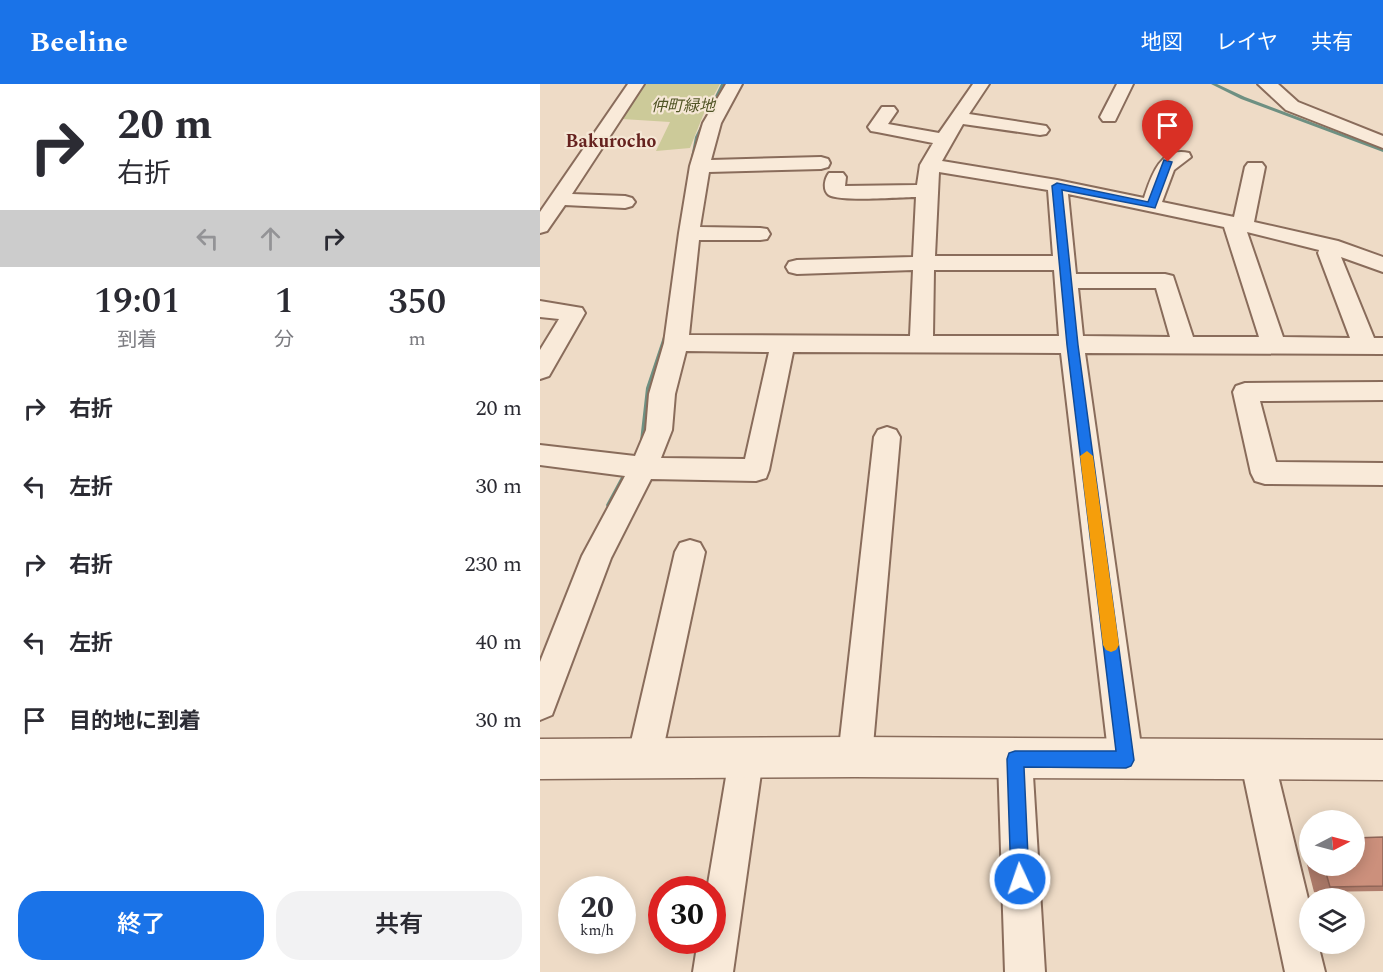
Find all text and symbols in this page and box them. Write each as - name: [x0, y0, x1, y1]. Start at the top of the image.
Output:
- text: Beeline: [30, 21, 128, 64]
- text: 地図: [1141, 27, 1183, 59]
- text: レイヤ: [1216, 27, 1278, 59]
- text: 共有: [1311, 27, 1353, 59]
- text: 20 m: [117, 94, 212, 157]
- park label: 仲町緑地: [651, 94, 717, 118]
- pin: [1142, 100, 1193, 162]
- icon: right: [18, 108, 96, 186]
- icon: arrive: [1151, 109, 1184, 142]
- district label: Bakurocho: [566, 128, 657, 155]
- text: 右折: [117, 153, 171, 195]
- icon: left: [191, 222, 224, 255]
- icon: ahead: [254, 222, 287, 255]
- icon: right: [317, 222, 350, 255]
- text: 19:01: [94, 274, 180, 329]
- text: 1: [275, 274, 294, 329]
- text: 350: [388, 275, 446, 330]
- text: m: [409, 324, 426, 354]
- text: 到着: [117, 325, 157, 355]
- text: 分: [274, 325, 294, 355]
- icon: right: [18, 392, 51, 425]
- text: 20 m: [476, 392, 522, 425]
- text: 右折: [69, 393, 113, 426]
- icon: left: [18, 470, 51, 503]
- text: 30 m: [476, 470, 522, 503]
- text: 左折: [69, 471, 113, 504]
- icon: right: [18, 548, 51, 581]
- text: 230 m: [465, 548, 522, 581]
- text: 右折: [69, 549, 113, 582]
- icon: left: [18, 626, 51, 659]
- text: 40 m: [476, 626, 522, 659]
- text: 左折: [69, 627, 113, 660]
- icon: arrive: [18, 704, 51, 737]
- text: 30 m: [476, 704, 522, 737]
- text: 目的地に到着: [69, 705, 201, 738]
- north arrow: [1299, 810, 1365, 876]
- map controls: [1299, 810, 1365, 954]
- position arrow: [988, 847, 1052, 911]
- speed limit sign: 30: [648, 876, 726, 954]
- text: 20: [580, 885, 614, 931]
- button: layers: [1299, 888, 1365, 954]
- button: 終了: [18, 891, 264, 960]
- button: 共有: [276, 891, 522, 960]
- text: km/h: [580, 919, 614, 942]

